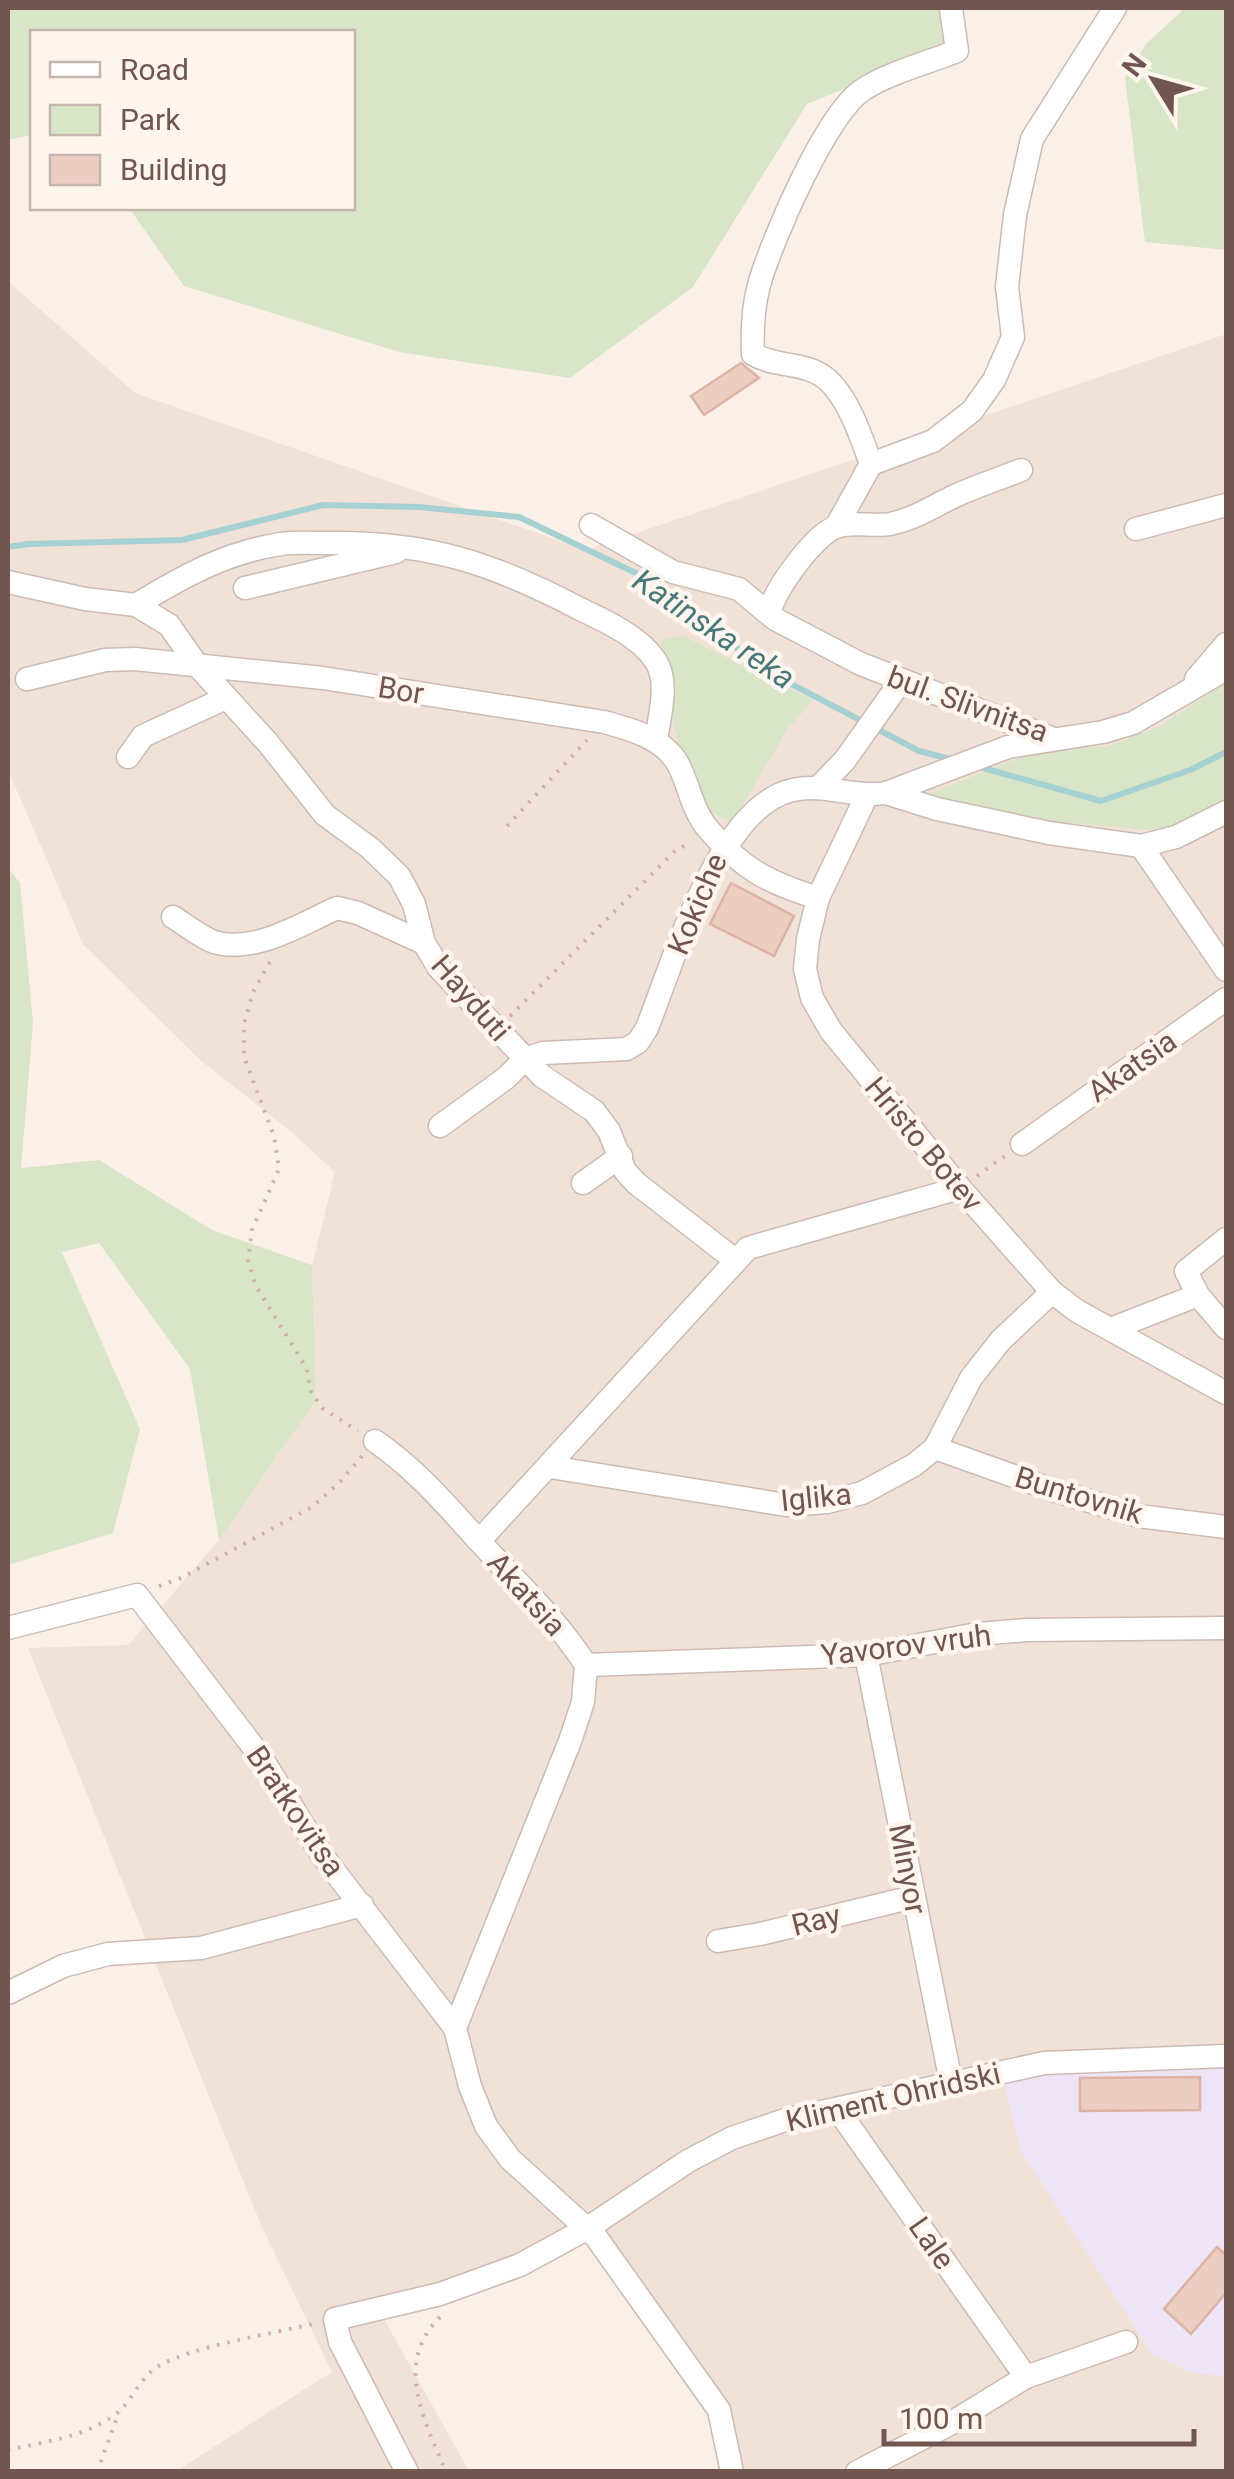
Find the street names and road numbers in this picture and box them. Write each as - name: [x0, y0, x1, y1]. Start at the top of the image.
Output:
- street label: bul. Slivnitsa: [883, 659, 1053, 749]
- street label: Bor: [376, 669, 426, 711]
- street label: Kokiche: [660, 848, 734, 960]
- street label: Hayduti: [424, 948, 518, 1048]
- street label: Akatsia: [1081, 1023, 1183, 1109]
- street label: Hristo Botev: [858, 1070, 990, 1218]
- street label: Buntovnik: [1011, 1459, 1148, 1531]
- street label: Iglika: [779, 1476, 853, 1518]
- street label: Akatsia: [481, 1545, 573, 1643]
- street label: Yavorov vruh: [819, 1617, 993, 1673]
- street label: Bratkovitsa: [240, 1739, 352, 1883]
- street label: Minyor: [882, 1821, 934, 1917]
- street label: Ray: [788, 1897, 844, 1943]
- street label: Kliment Ohridski: [782, 2055, 1004, 2139]
- street label: Lale: [902, 2210, 962, 2276]

